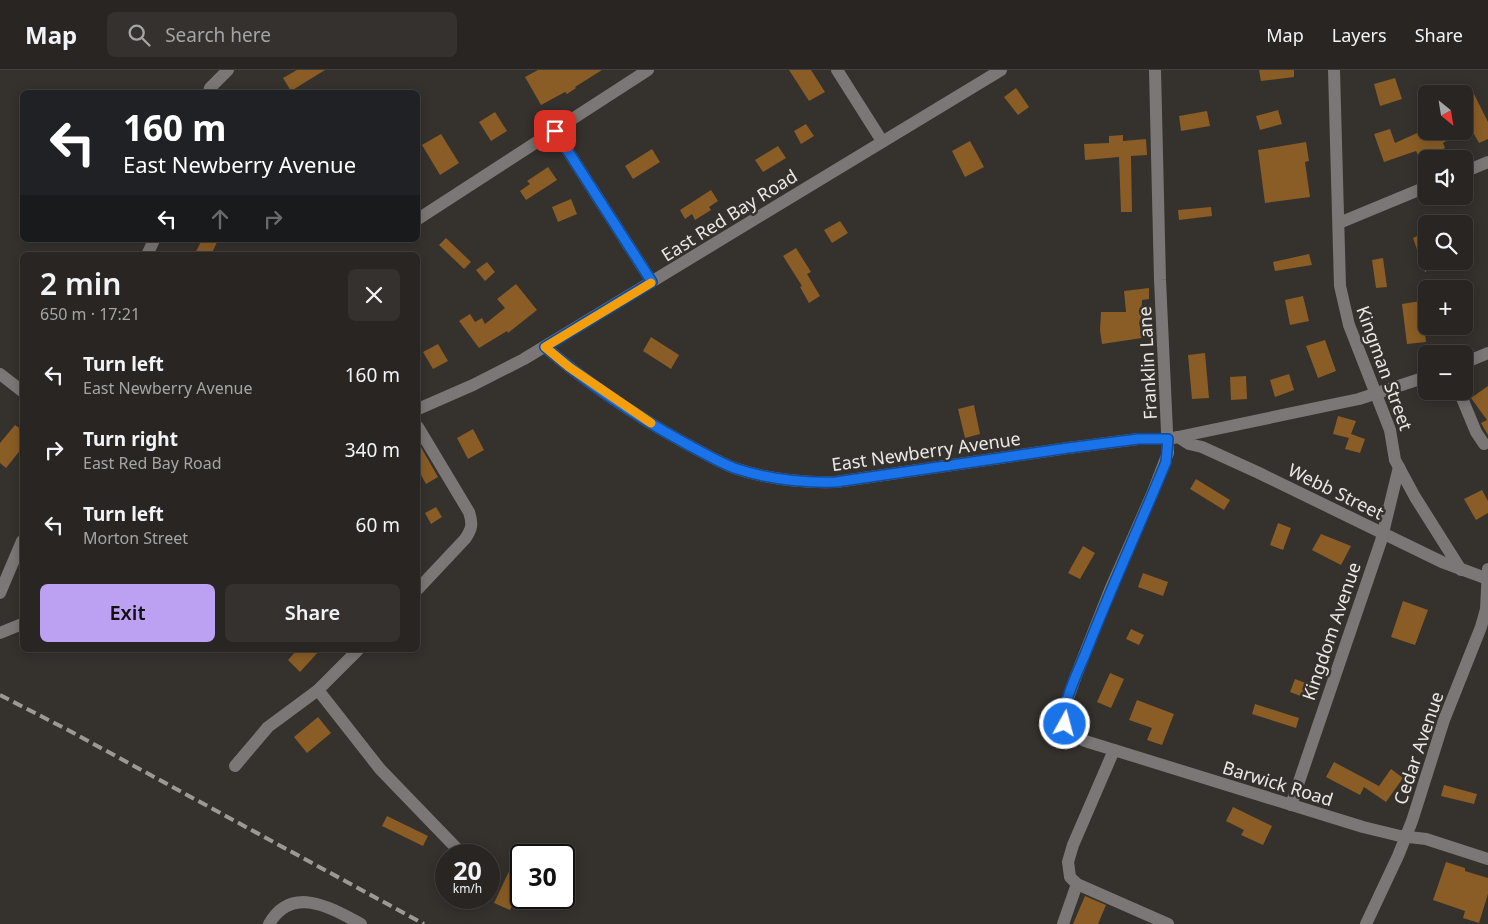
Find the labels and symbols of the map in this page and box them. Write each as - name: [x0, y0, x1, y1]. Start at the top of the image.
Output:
- north arrow: [1418, 85, 1472, 140]
- pin: [534, 110, 576, 152]
- street label: East Red Bay Road: [657, 164, 801, 266]
- street label: Kingman Street: [1351, 302, 1419, 434]
- street label: Franklin Lane: [1132, 306, 1162, 420]
- street label: East Newberry Avenue: [830, 426, 1022, 476]
- street label: Webb Street: [1284, 458, 1388, 525]
- street label: Kingdom Avenue: [1296, 559, 1366, 703]
- street label: Cedar Avenue: [1387, 688, 1449, 808]
- position arrow: [1038, 697, 1090, 749]
- street label: Barwick Road: [1220, 755, 1336, 811]
- speed limit sign: 30: [510, 844, 575, 909]

